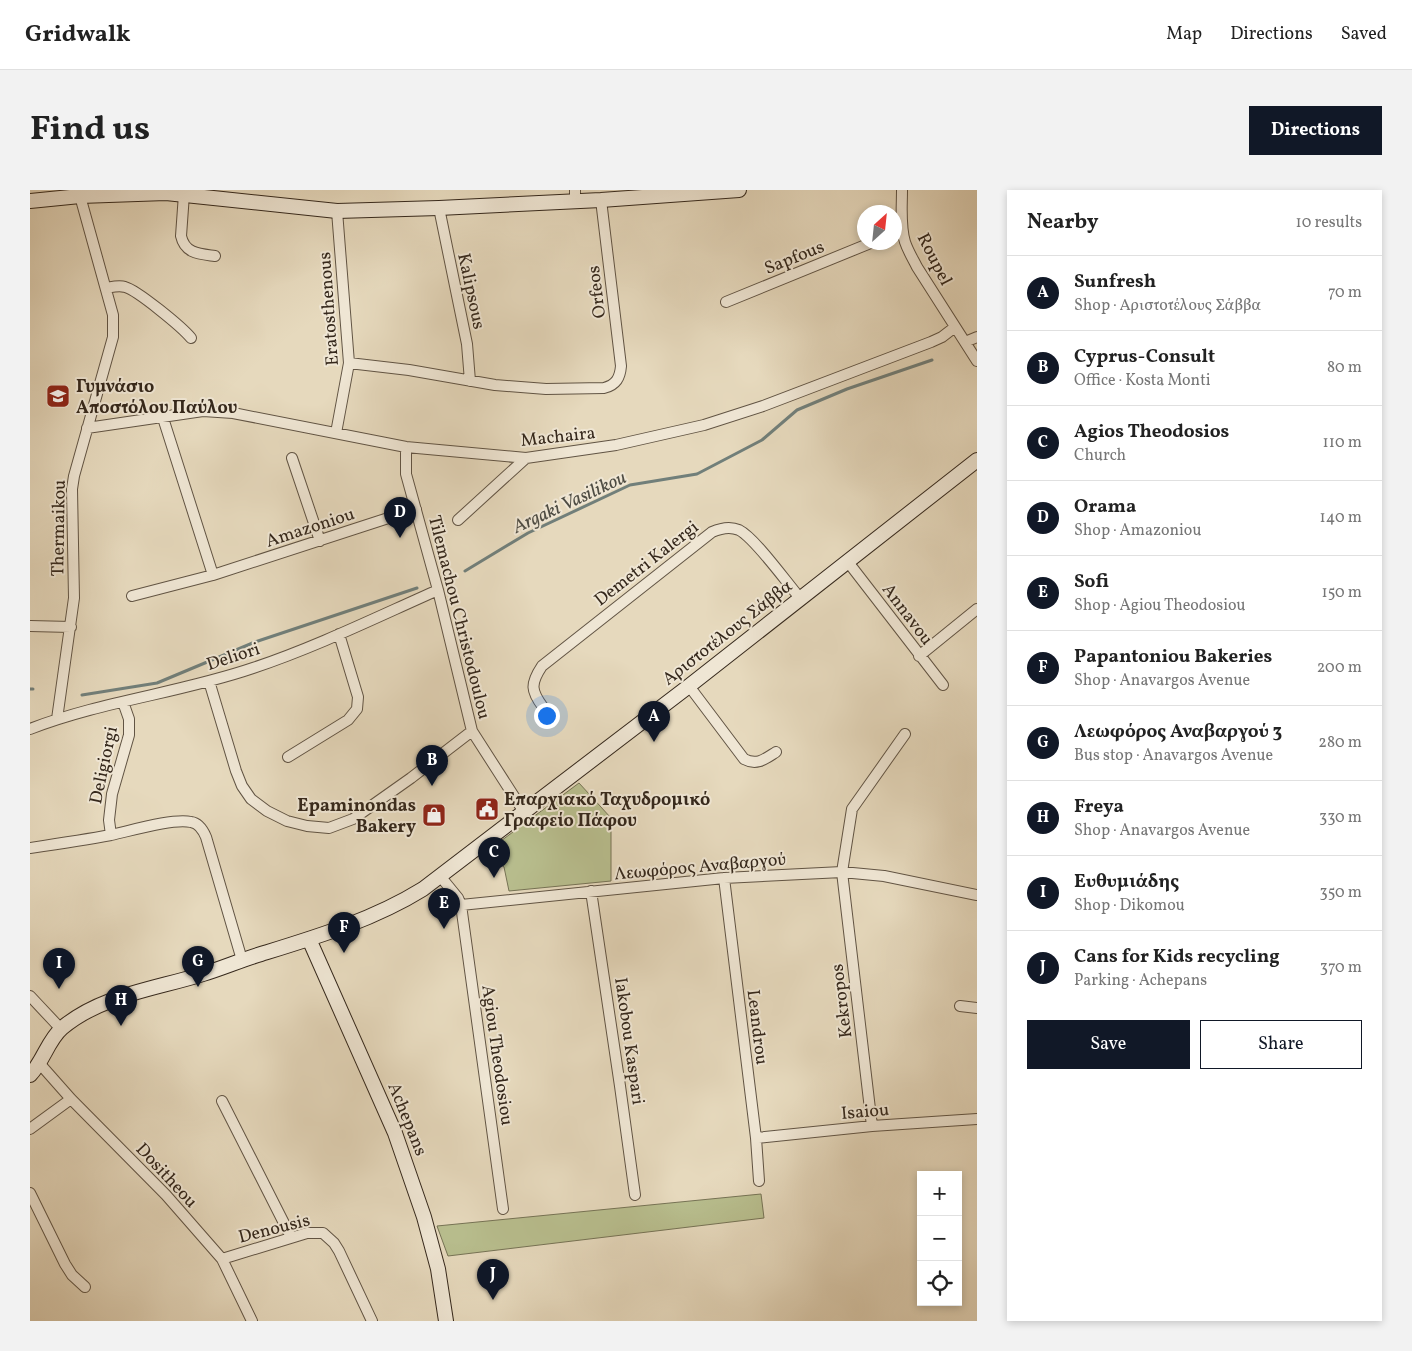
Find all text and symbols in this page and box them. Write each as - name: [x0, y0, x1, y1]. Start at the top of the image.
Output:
- text: Gridwalk: [25, 18, 131, 52]
- text: Map: [1166, 22, 1202, 47]
- text: Directions: [1230, 22, 1313, 47]
- text: Saved: [1341, 22, 1387, 47]
- text: Find us: [30, 106, 150, 154]
- button: Directions: [1249, 106, 1382, 155]
- north arrow: [857, 205, 902, 250]
- text: Nearby: [1027, 208, 1098, 237]
- text: 10 results: [1296, 212, 1362, 234]
- street label: Roupel: [910, 229, 957, 290]
- street label: Sapfous: [761, 235, 828, 282]
- street label: Eratosthenous: [313, 251, 346, 367]
- street label: Kalipsous: [450, 251, 491, 332]
- street label: Orfeos: [582, 264, 613, 319]
- text: Sunfresh: [1074, 269, 1156, 295]
- text: A: [1037, 282, 1049, 304]
- text: 70 m: [1328, 282, 1362, 304]
- text: Shop · Αριστοτέλους Σάββα: [1074, 295, 1261, 317]
- text: Cyprus-Consult: [1074, 344, 1215, 370]
- text: B: [1038, 357, 1048, 379]
- text: 80 m: [1327, 357, 1362, 379]
- text: Office · Kosta Monti: [1074, 370, 1211, 392]
- place label: Γυμνάσιο Αποστόλου Παύλου: [76, 375, 237, 421]
- school or university icon: Γυμνάσιο Αποστόλου Παύλου: [45, 383, 71, 409]
- text: Agios Theodosios: [1074, 419, 1229, 445]
- street label: Machaira: [520, 421, 597, 454]
- text: C: [1038, 432, 1048, 454]
- text: 110 m: [1323, 432, 1362, 454]
- text: Church: [1074, 445, 1126, 467]
- water label: Argaki Vasilikou: [508, 465, 631, 541]
- street label: Thermaikou: [46, 480, 73, 577]
- text: Orama: [1074, 494, 1136, 520]
- pin: D: [384, 497, 416, 538]
- street label: Amazoniou: [263, 502, 358, 555]
- text: D: [1037, 507, 1049, 529]
- text: 140 m: [1320, 507, 1362, 529]
- street label: Tilemachou Christodoulou: [421, 513, 496, 722]
- street label: Demetri Kalergi: [589, 515, 704, 613]
- text: Shop · Amazoniou: [1074, 520, 1201, 542]
- text: Sofi: [1074, 569, 1109, 595]
- street label: Αριστοτέλους Σάββα: [658, 574, 798, 692]
- street label: Annavou: [875, 579, 938, 651]
- text: E: [1038, 582, 1048, 604]
- text: 150 m: [1321, 582, 1362, 604]
- text: Shop · Agiou Theodosiou: [1074, 595, 1246, 617]
- street label: Deliori: [203, 637, 263, 678]
- text: Papantoniou Bakeries: [1074, 644, 1272, 670]
- text: F: [1038, 657, 1048, 679]
- text: 200 m: [1317, 657, 1362, 679]
- text: Shop · Anavargos Avenue: [1074, 670, 1250, 692]
- pin: A: [638, 701, 670, 742]
- your location: [534, 703, 560, 729]
- text: Λεωφόρος Αναβαργού 3: [1074, 719, 1282, 745]
- street label: Deligiorgi: [84, 724, 125, 806]
- text: G: [1037, 732, 1049, 754]
- text: 280 m: [1318, 732, 1362, 754]
- pin: B: [416, 745, 448, 786]
- text: Bus stop · Anavargos Avenue: [1074, 745, 1273, 767]
- place label: Επαρχιακό Ταχυδρομικό Γραφείο Πάφου: [504, 788, 710, 834]
- place label: Epaminondas Bakery: [297, 794, 416, 840]
- text: Freya: [1074, 794, 1124, 820]
- public building icon: Επαρχιακό Ταχυδρομικό Γραφείο Πάφου: [474, 796, 500, 822]
- shop icon: Epaminondas Bakery: [421, 802, 447, 828]
- text: H: [1037, 807, 1049, 829]
- text: 330 m: [1319, 807, 1362, 829]
- text: Shop · Anavargos Avenue: [1074, 820, 1250, 842]
- pin: C: [478, 837, 510, 878]
- street label: Λεωφόρος Αναβαργού: [613, 848, 787, 887]
- text: Ευθυμιάδης: [1074, 869, 1179, 895]
- text: I: [1040, 882, 1046, 904]
- text: 350 m: [1319, 882, 1362, 904]
- pin: E: [428, 888, 460, 929]
- text: Shop · Dikomou: [1074, 895, 1185, 917]
- pin: F: [328, 912, 360, 953]
- text: Cans for Kids recycling: [1074, 944, 1280, 970]
- pin: G: [182, 946, 214, 987]
- pin: I: [43, 948, 75, 989]
- text: J: [1040, 957, 1046, 979]
- text: 370 m: [1320, 957, 1362, 979]
- street label: Kekropos: [826, 962, 859, 1039]
- text: Parking · Achepans: [1074, 970, 1207, 992]
- street label: Iakobou Kaspari: [607, 976, 650, 1107]
- street label: Agiou Theodosiou: [474, 983, 519, 1127]
- pin: H: [105, 985, 137, 1026]
- street label: Leandrou: [739, 988, 774, 1066]
- button: Save: [1027, 1020, 1190, 1069]
- button: Share: [1200, 1020, 1362, 1069]
- street label: Achepans: [381, 1079, 433, 1160]
- street label: Isaiou: [840, 1098, 890, 1127]
- street label: Dositheou: [129, 1138, 203, 1214]
- map controls: [917, 1171, 962, 1306]
- button: +: [917, 1171, 962, 1216]
- street label: Denousis: [236, 1208, 313, 1250]
- button: −: [917, 1216, 962, 1261]
- pin: J: [477, 1259, 509, 1300]
- button: locate: [917, 1261, 962, 1306]

